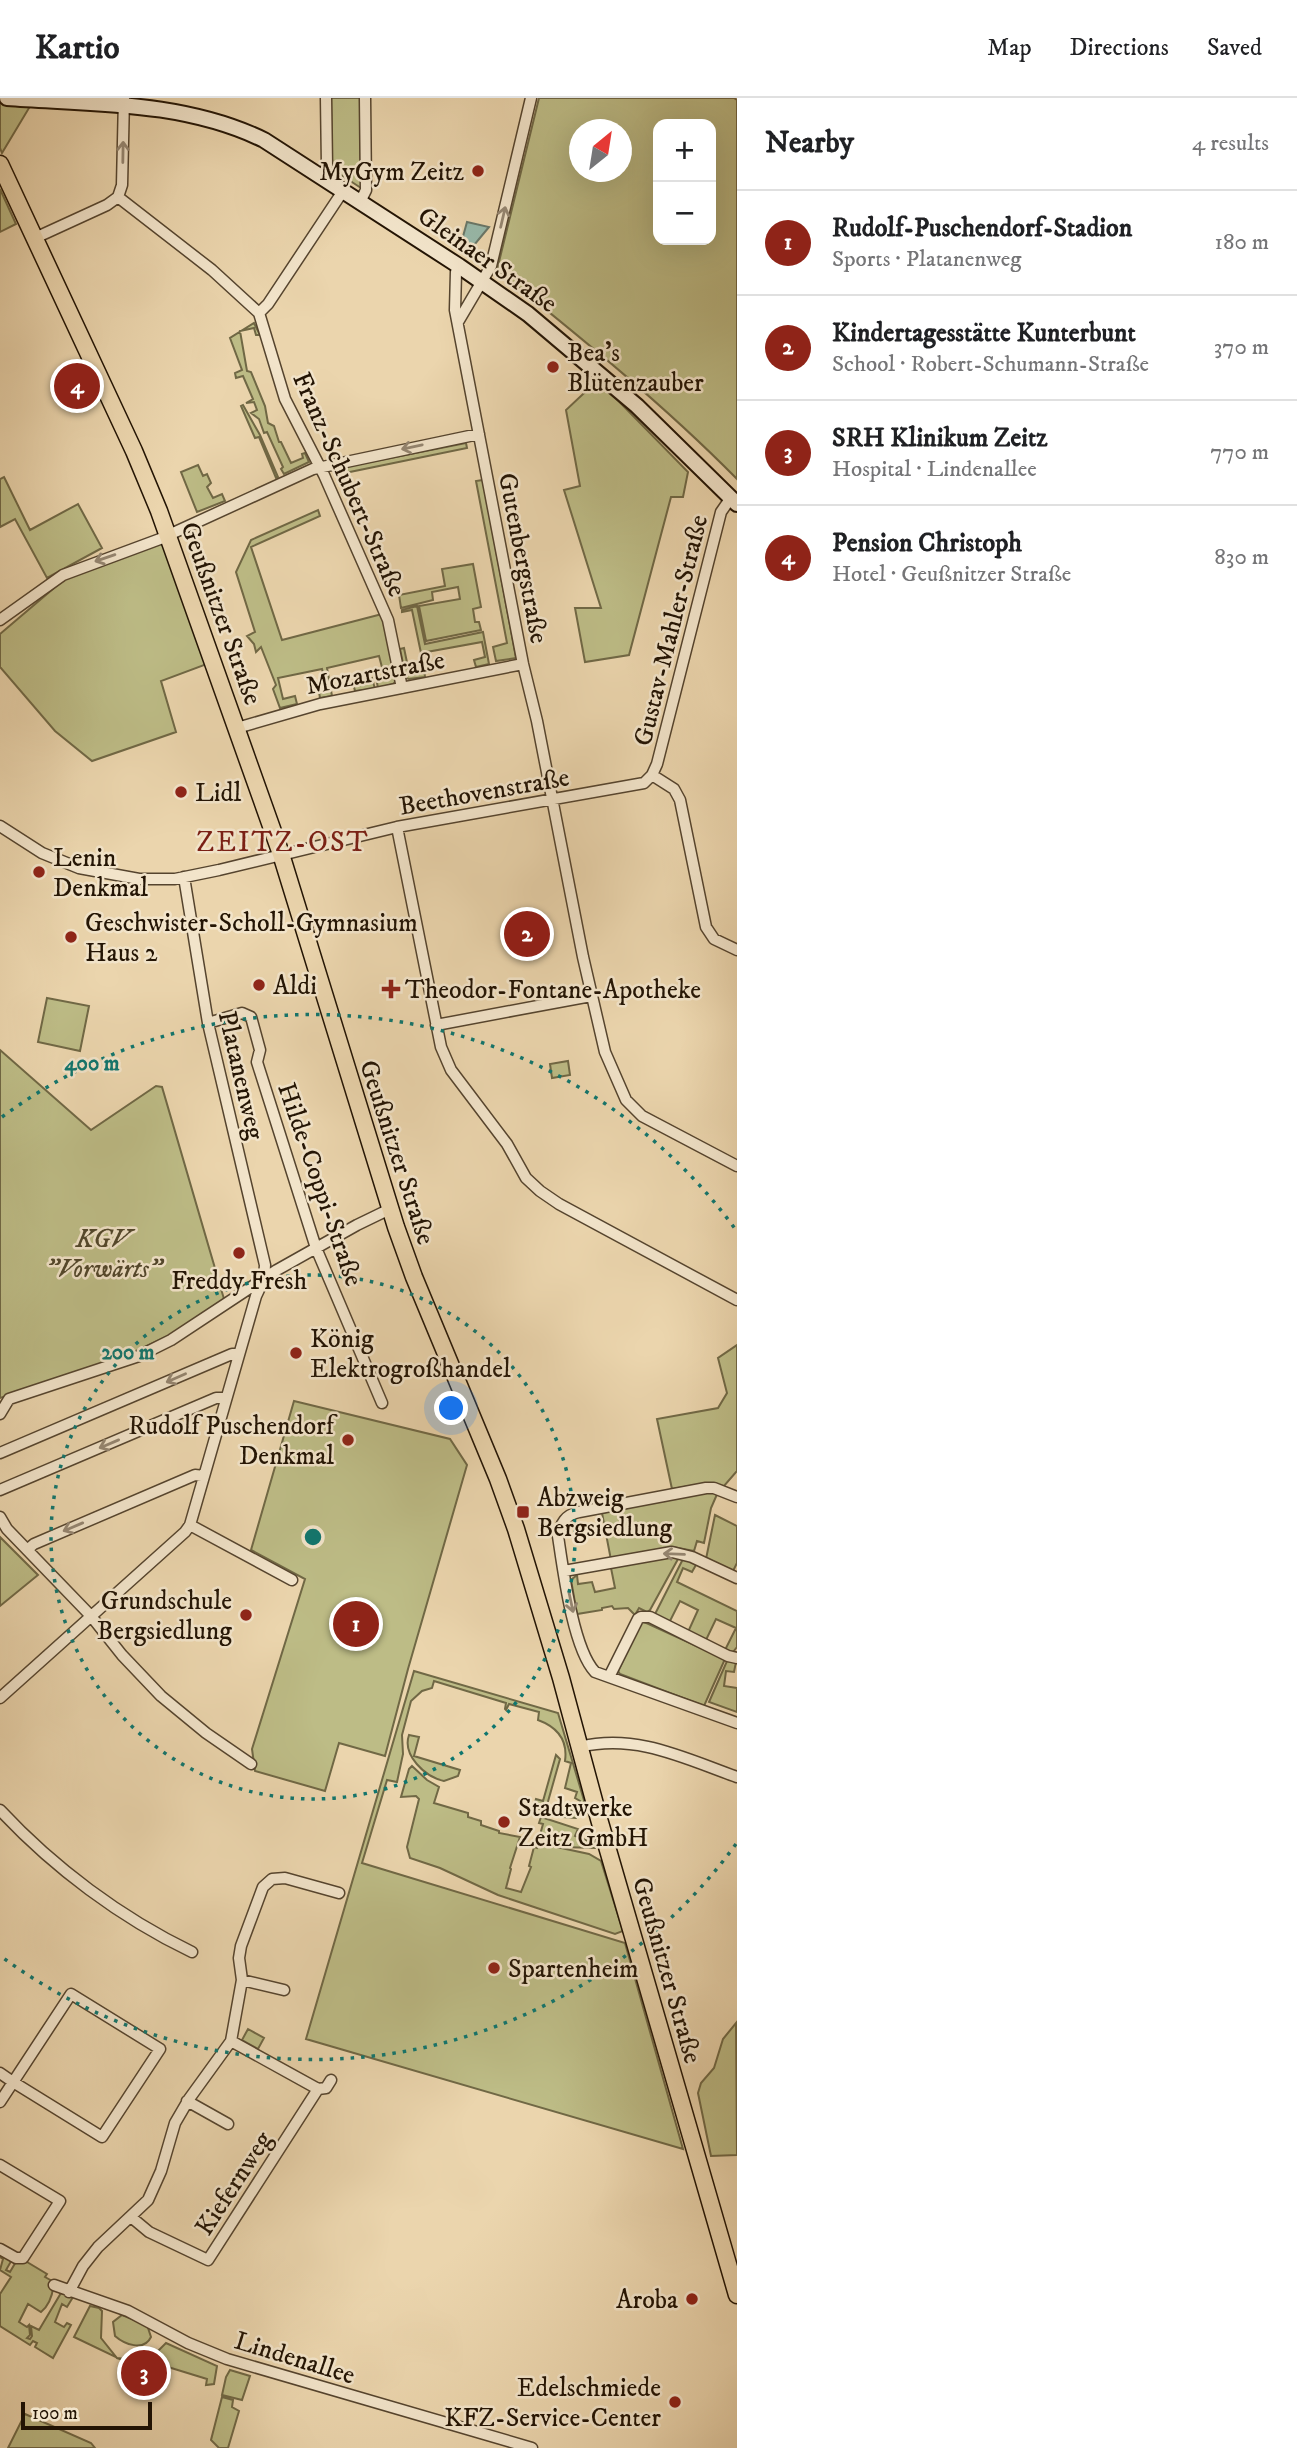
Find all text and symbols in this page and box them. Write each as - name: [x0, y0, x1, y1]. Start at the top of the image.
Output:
- text: Kartio: [35, 28, 120, 69]
- text: Map: [987, 33, 1032, 63]
- text: Directions: [1070, 33, 1169, 63]
- text: Saved: [1207, 33, 1262, 63]
- north arrow: [569, 119, 632, 182]
- map controls: [653, 119, 716, 245]
- button: +: [653, 119, 716, 182]
- text: Nearby: [765, 125, 854, 162]
- text: 4 results: [1192, 129, 1269, 158]
- one-way arrow: [117, 141, 130, 164]
- place label: MyGym Zeitz: [319, 156, 464, 189]
- marker: MyGym Zeitz: [470, 163, 486, 179]
- button: −: [653, 182, 716, 245]
- street label: Gleinaer Straße: [411, 200, 563, 321]
- one-way arrow: [497, 206, 510, 228]
- text: Rudolf-Puschendorf-Stadion: [832, 212, 1132, 245]
- text: 1: [784, 228, 792, 257]
- text: 180 m: [1214, 228, 1269, 257]
- text: Sports · Platanenweg: [832, 245, 1022, 274]
- text: Kindertagesstätte Kunterbunt: [832, 317, 1136, 350]
- text: 2: [782, 333, 794, 362]
- text: 370 m: [1214, 333, 1269, 362]
- place label: Bea's Blütenzauber: [567, 337, 704, 400]
- text: School · Robert-Schumann-Straße: [832, 350, 1149, 379]
- marker: Bea's Blütenzauber: [545, 359, 561, 375]
- pin: 4: [54, 360, 100, 412]
- street label: Franz-Schubert-Straße: [284, 367, 413, 602]
- text: SRH Klinikum Zeitz: [832, 422, 1048, 455]
- text: 3: [784, 438, 792, 467]
- text: 770 m: [1210, 438, 1269, 467]
- one-way arrow: [401, 441, 424, 455]
- text: Hospital · Lindenallee: [832, 455, 1037, 484]
- street label: Gutenbergstraße: [490, 470, 555, 646]
- street label: Gustav-Mahler-Straße: [627, 511, 716, 749]
- street label: Geußnitzer Straße: [172, 518, 269, 709]
- text: Pension Christoph: [832, 527, 1022, 560]
- text: 4: [781, 543, 795, 572]
- text: 830 m: [1214, 543, 1269, 572]
- one-way arrow: [95, 553, 117, 565]
- text: Hotel · Geußnitzer Straße: [832, 560, 1071, 589]
- street label: Mozartstraße: [303, 644, 447, 703]
- street label: Beethovenstraße: [396, 761, 572, 824]
- place label: Lidl: [195, 777, 241, 810]
- marker: Lidl: [173, 784, 189, 800]
- district label: ZEITZ-OST: [196, 825, 370, 860]
- place label: Lenin Denkmal: [53, 842, 148, 905]
- marker: Lenin Denkmal: [31, 864, 47, 880]
- place label: Geschwister-Scholl-Gymnasium Haus 2: [85, 907, 418, 970]
- pin: 2: [504, 908, 550, 960]
- marker: Geschwister-Scholl-Gymnasium Haus 2: [63, 929, 79, 945]
- place label: Aldi: [273, 970, 317, 1003]
- place label: Theodor-Fontane-Apotheke: [405, 974, 701, 1007]
- marker: Aldi: [251, 977, 267, 993]
- marker: Theodor-Fontane-Apotheke: [383, 981, 399, 997]
- street label: Platanenweg: [210, 1008, 271, 1143]
- text: 400 m: [65, 1051, 120, 1077]
- street label: Geußnitzer Straße: [351, 1056, 442, 1249]
- street label: Hilde-Coppi-Straße: [269, 1078, 370, 1291]
- park label: KGV "Vorwärts": [45, 1223, 164, 1286]
- marker: Freddy Fresh: [231, 1245, 247, 1261]
- place label: Freddy Fresh: [171, 1265, 307, 1298]
- place label: König Elektrogroßhandel: [310, 1323, 511, 1386]
- text: 200 m: [101, 1340, 155, 1366]
- marker: König Elektrogroßhandel: [288, 1345, 304, 1361]
- one-way arrow: [166, 1372, 187, 1385]
- your location: [434, 1391, 468, 1425]
- place label: Rudolf Puschendorf Denkmal: [128, 1410, 338, 1473]
- marker: Rudolf Puschendorf Denkmal: [340, 1432, 356, 1448]
- one-way arrow: [98, 1438, 120, 1451]
- place label: Abzweig Bergsiedlung: [537, 1482, 673, 1545]
- marker: Abzweig Bergsiedlung: [515, 1504, 531, 1520]
- one-way arrow: [63, 1521, 85, 1534]
- centre of rings: [301, 1525, 325, 1549]
- one-way arrow: [663, 1547, 686, 1560]
- place label: Grundschule Bergsiedlung: [97, 1585, 232, 1648]
- one-way arrow: [564, 1590, 578, 1613]
- pin: 1: [333, 1598, 379, 1650]
- marker: Grundschule Bergsiedlung: [238, 1607, 254, 1623]
- place label: Stadtwerke Zeitz GmbH: [518, 1792, 649, 1855]
- marker: Stadtwerke Zeitz GmbH: [496, 1814, 512, 1830]
- street label: Geußnitzer Straße: [624, 1873, 709, 2067]
- place label: Spartenheim: [508, 1953, 639, 1986]
- marker: Spartenheim: [486, 1960, 502, 1976]
- street label: Kiefernweg: [188, 2125, 280, 2242]
- place label: Aroba: [616, 2284, 678, 2317]
- marker: Aroba: [684, 2291, 700, 2307]
- street label: Lindenallee: [230, 2324, 359, 2392]
- pin: 3: [121, 2347, 167, 2399]
- place label: Edelschmiede KFZ-Service-Center: [444, 2372, 661, 2435]
- marker: Edelschmiede KFZ-Service-Center: [667, 2394, 683, 2410]
- scale bar: [21, 2399, 152, 2431]
- text: 100 m: [32, 2402, 78, 2425]

